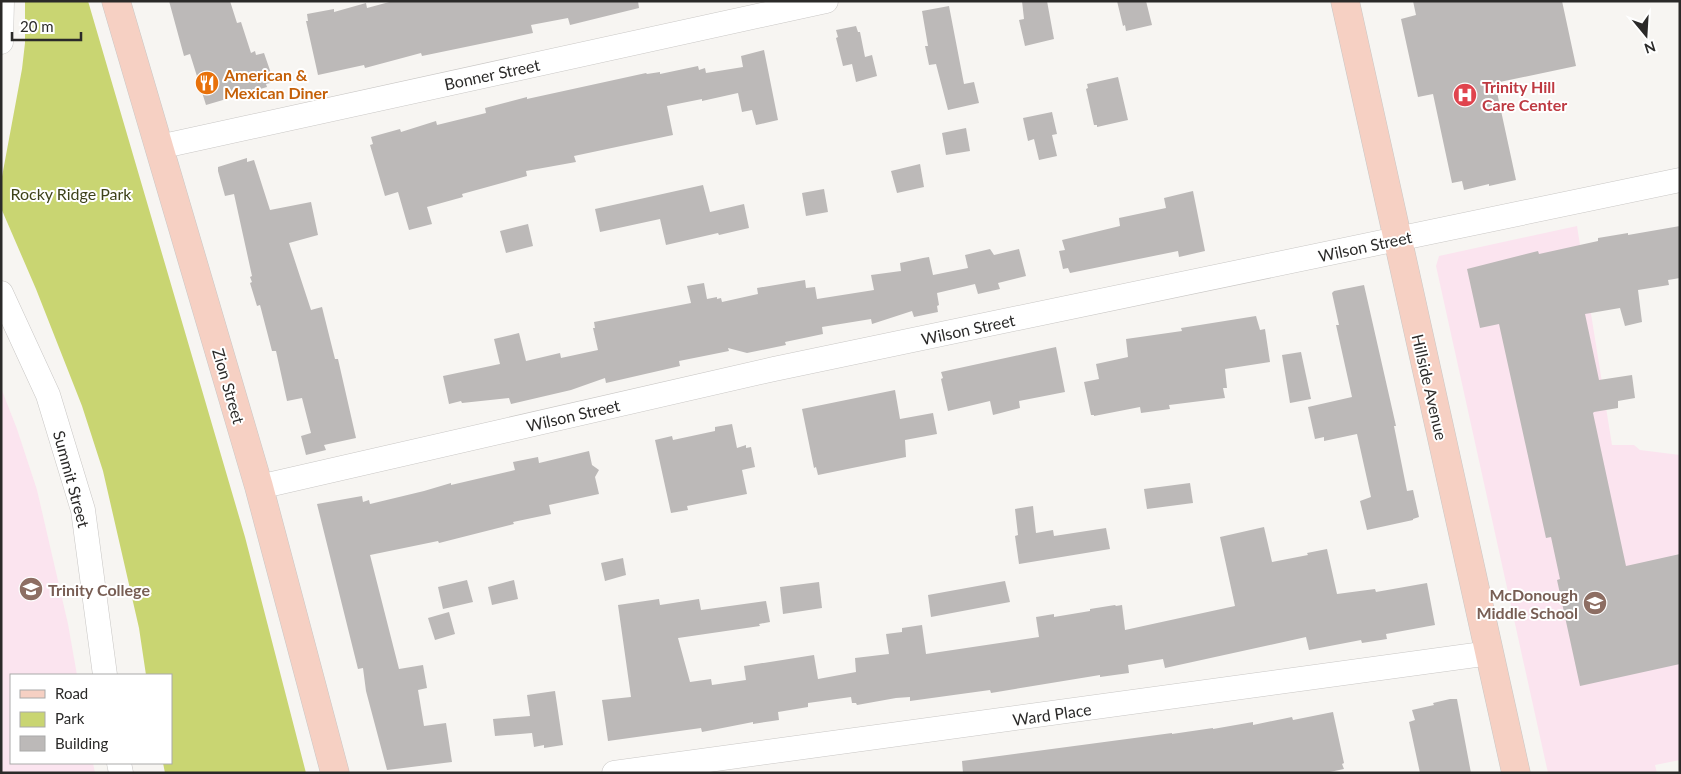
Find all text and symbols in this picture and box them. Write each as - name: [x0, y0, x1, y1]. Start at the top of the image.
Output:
- scale bar: [12, 10, 81, 42]
- north arrow: [1621, 10, 1671, 60]
- text: 20 m: [20, 17, 54, 35]
- text: N: [1642, 38, 1658, 58]
- street label: Bonner Street: [442, 55, 542, 93]
- place label: American & Mexican Diner: [223, 65, 328, 102]
- restaurant icon: American & Mexican Diner: [194, 70, 220, 96]
- place label: Trinity Hill Care Center: [1482, 77, 1567, 114]
- hospital icon: Trinity Hill Care Center: [1452, 82, 1478, 108]
- park label: Rocky Ridge Park: [11, 184, 132, 203]
- street label: Wilson Street: [1316, 227, 1414, 265]
- street label: Wilson Street: [919, 310, 1017, 348]
- street label: Hillside Avenue: [1409, 332, 1451, 442]
- street label: Zion Street: [209, 346, 249, 426]
- street label: Wilson Street: [524, 395, 622, 435]
- street label: Summit Street: [50, 428, 94, 530]
- school or university icon: Trinity College: [18, 576, 44, 602]
- place label: Trinity College: [48, 580, 150, 599]
- place label: McDonough Middle School: [1477, 585, 1578, 622]
- school or university icon: McDonough Middle School: [1582, 590, 1608, 616]
- legend: [10, 674, 172, 764]
- text: Road: [55, 684, 88, 702]
- street label: Ward Place: [1011, 699, 1093, 729]
- text: Park: [55, 709, 85, 727]
- text: Building: [55, 734, 108, 752]

